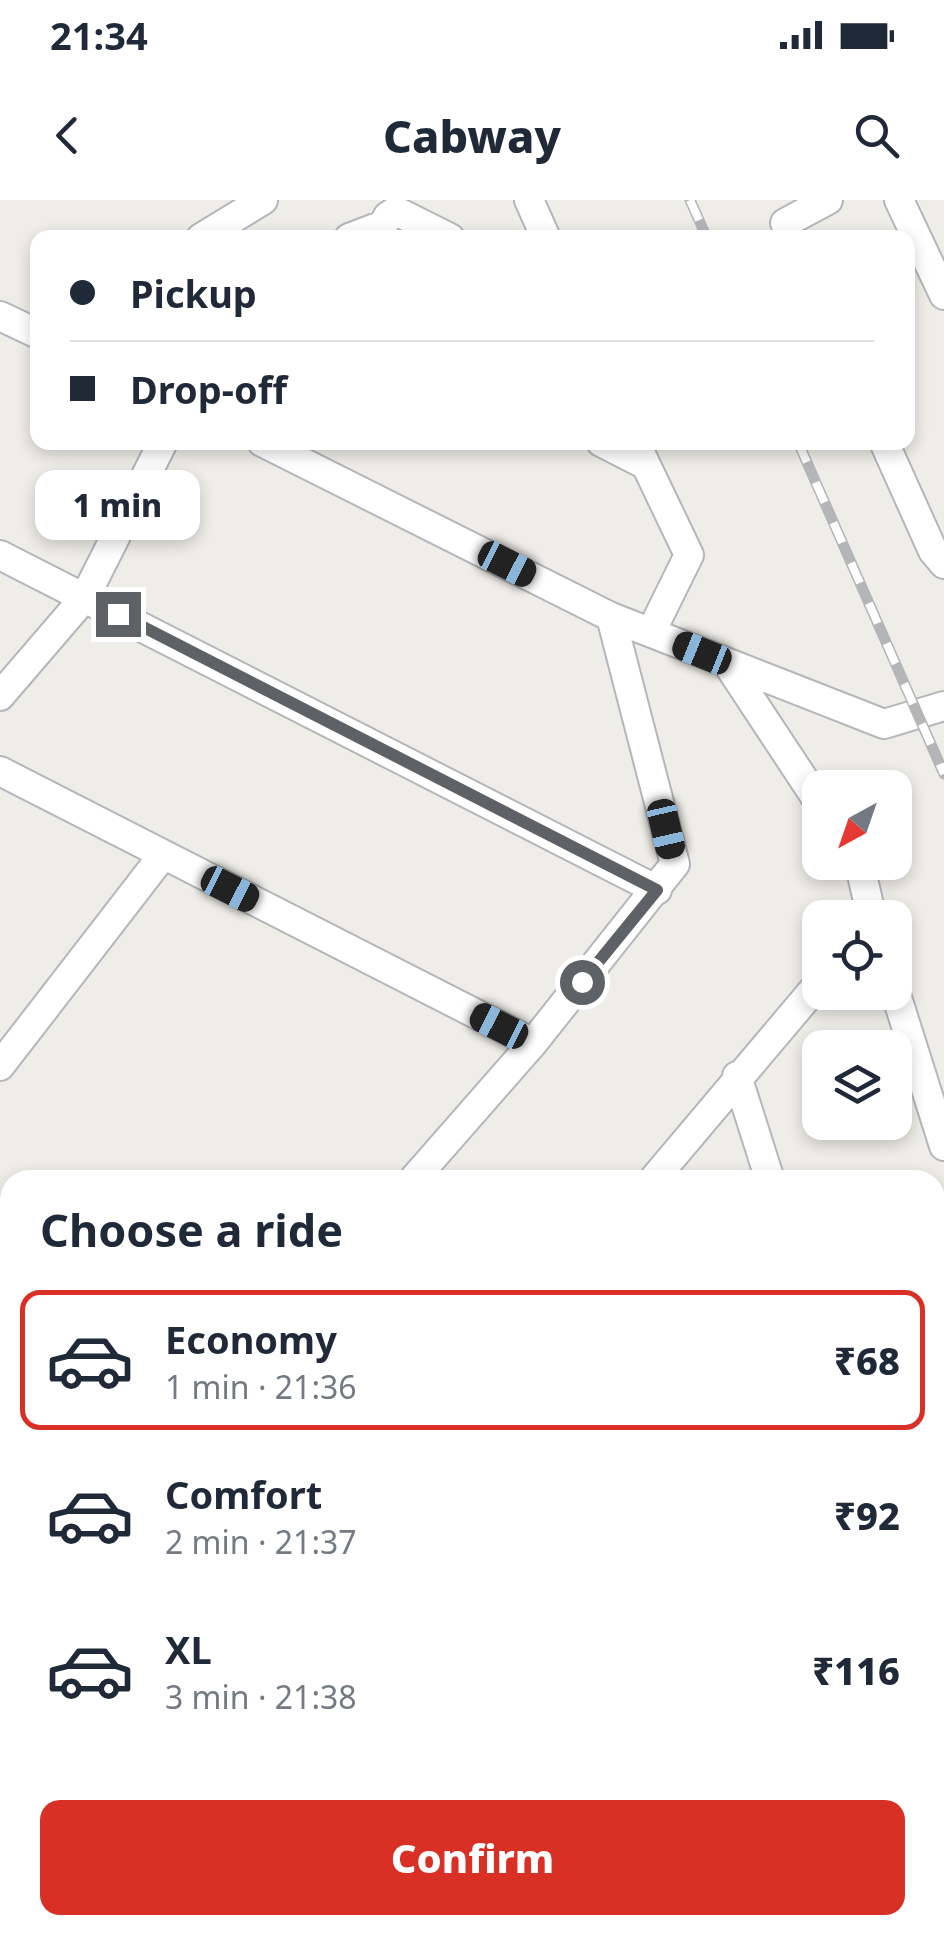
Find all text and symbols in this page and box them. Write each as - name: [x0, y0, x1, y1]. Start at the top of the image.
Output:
- text: 21:34: [50, 9, 148, 61]
- text: Cabway: [383, 105, 561, 166]
- icon: back: [40, 108, 95, 163]
- icon: search: [849, 108, 904, 163]
- text: Pickup: [130, 267, 257, 319]
- text: Drop-off: [130, 363, 287, 415]
- callout: 1 min: [36, 469, 200, 539]
- text: 1 min: [73, 483, 162, 526]
- car: [473, 537, 541, 591]
- route end: [96, 592, 141, 637]
- car: [669, 628, 735, 678]
- north arrow: [802, 770, 912, 880]
- map controls: [802, 770, 912, 1140]
- car: [645, 796, 687, 862]
- car: [196, 862, 264, 916]
- button: locate: [802, 900, 912, 1010]
- route start: [560, 960, 605, 1005]
- car: [465, 999, 533, 1053]
- button: layers: [802, 1030, 912, 1140]
- text: Choose a ride: [40, 1199, 343, 1260]
- text: Economy: [165, 1313, 337, 1365]
- icon: car: [45, 1315, 135, 1405]
- text: ₹68: [834, 1334, 900, 1386]
- text: 1 min · 21:36: [165, 1365, 357, 1408]
- text: Comfort: [165, 1468, 322, 1520]
- icon: car: [45, 1470, 135, 1560]
- text: ₹92: [834, 1489, 900, 1541]
- text: 2 min · 21:37: [165, 1520, 357, 1563]
- text: XL: [165, 1623, 212, 1675]
- icon: car: [45, 1625, 135, 1715]
- text: ₹116: [812, 1644, 900, 1696]
- text: 3 min · 21:38: [165, 1675, 357, 1718]
- button: Confirm: [40, 1800, 905, 1915]

